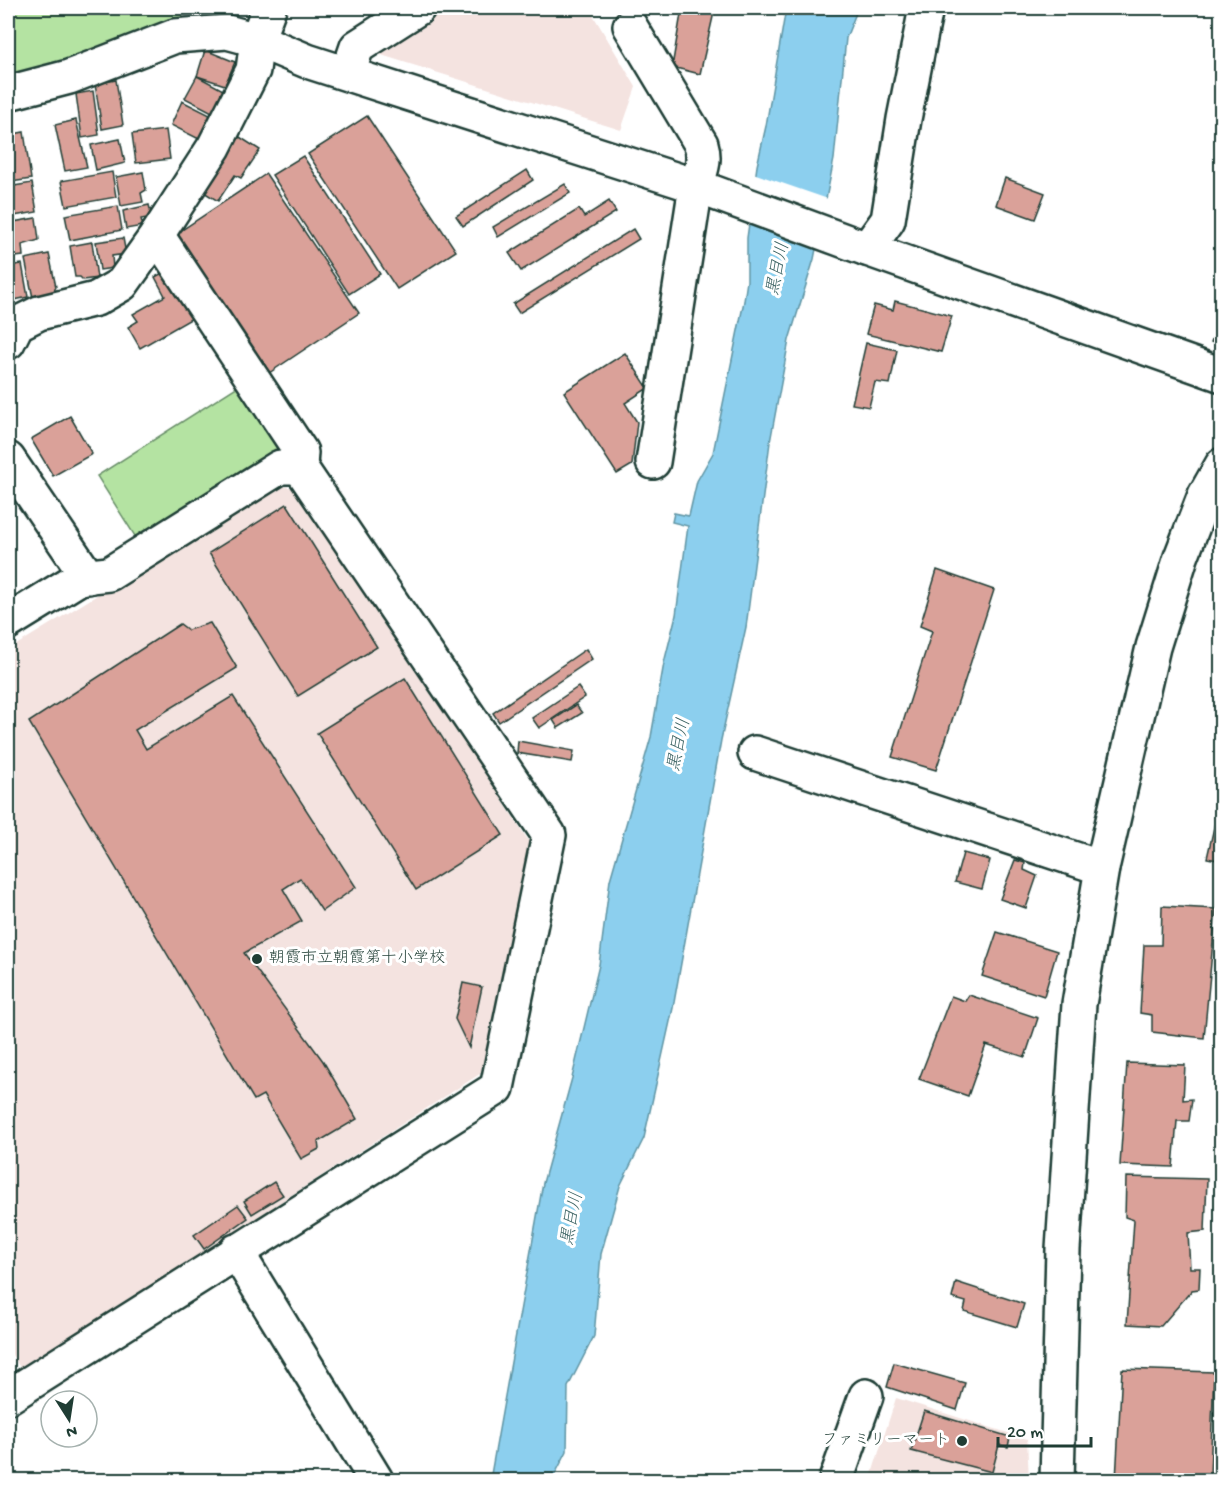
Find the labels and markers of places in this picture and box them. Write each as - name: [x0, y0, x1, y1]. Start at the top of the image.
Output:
- place label: 朝霞市立朝霞第十小学校: [269, 948, 445, 969]
- marker: 朝霞市立朝霞第十小学校: [250, 952, 264, 966]
- place label: ファミリーマート: [822, 1432, 950, 1451]
- marker: ファミリーマート: [955, 1434, 969, 1448]

